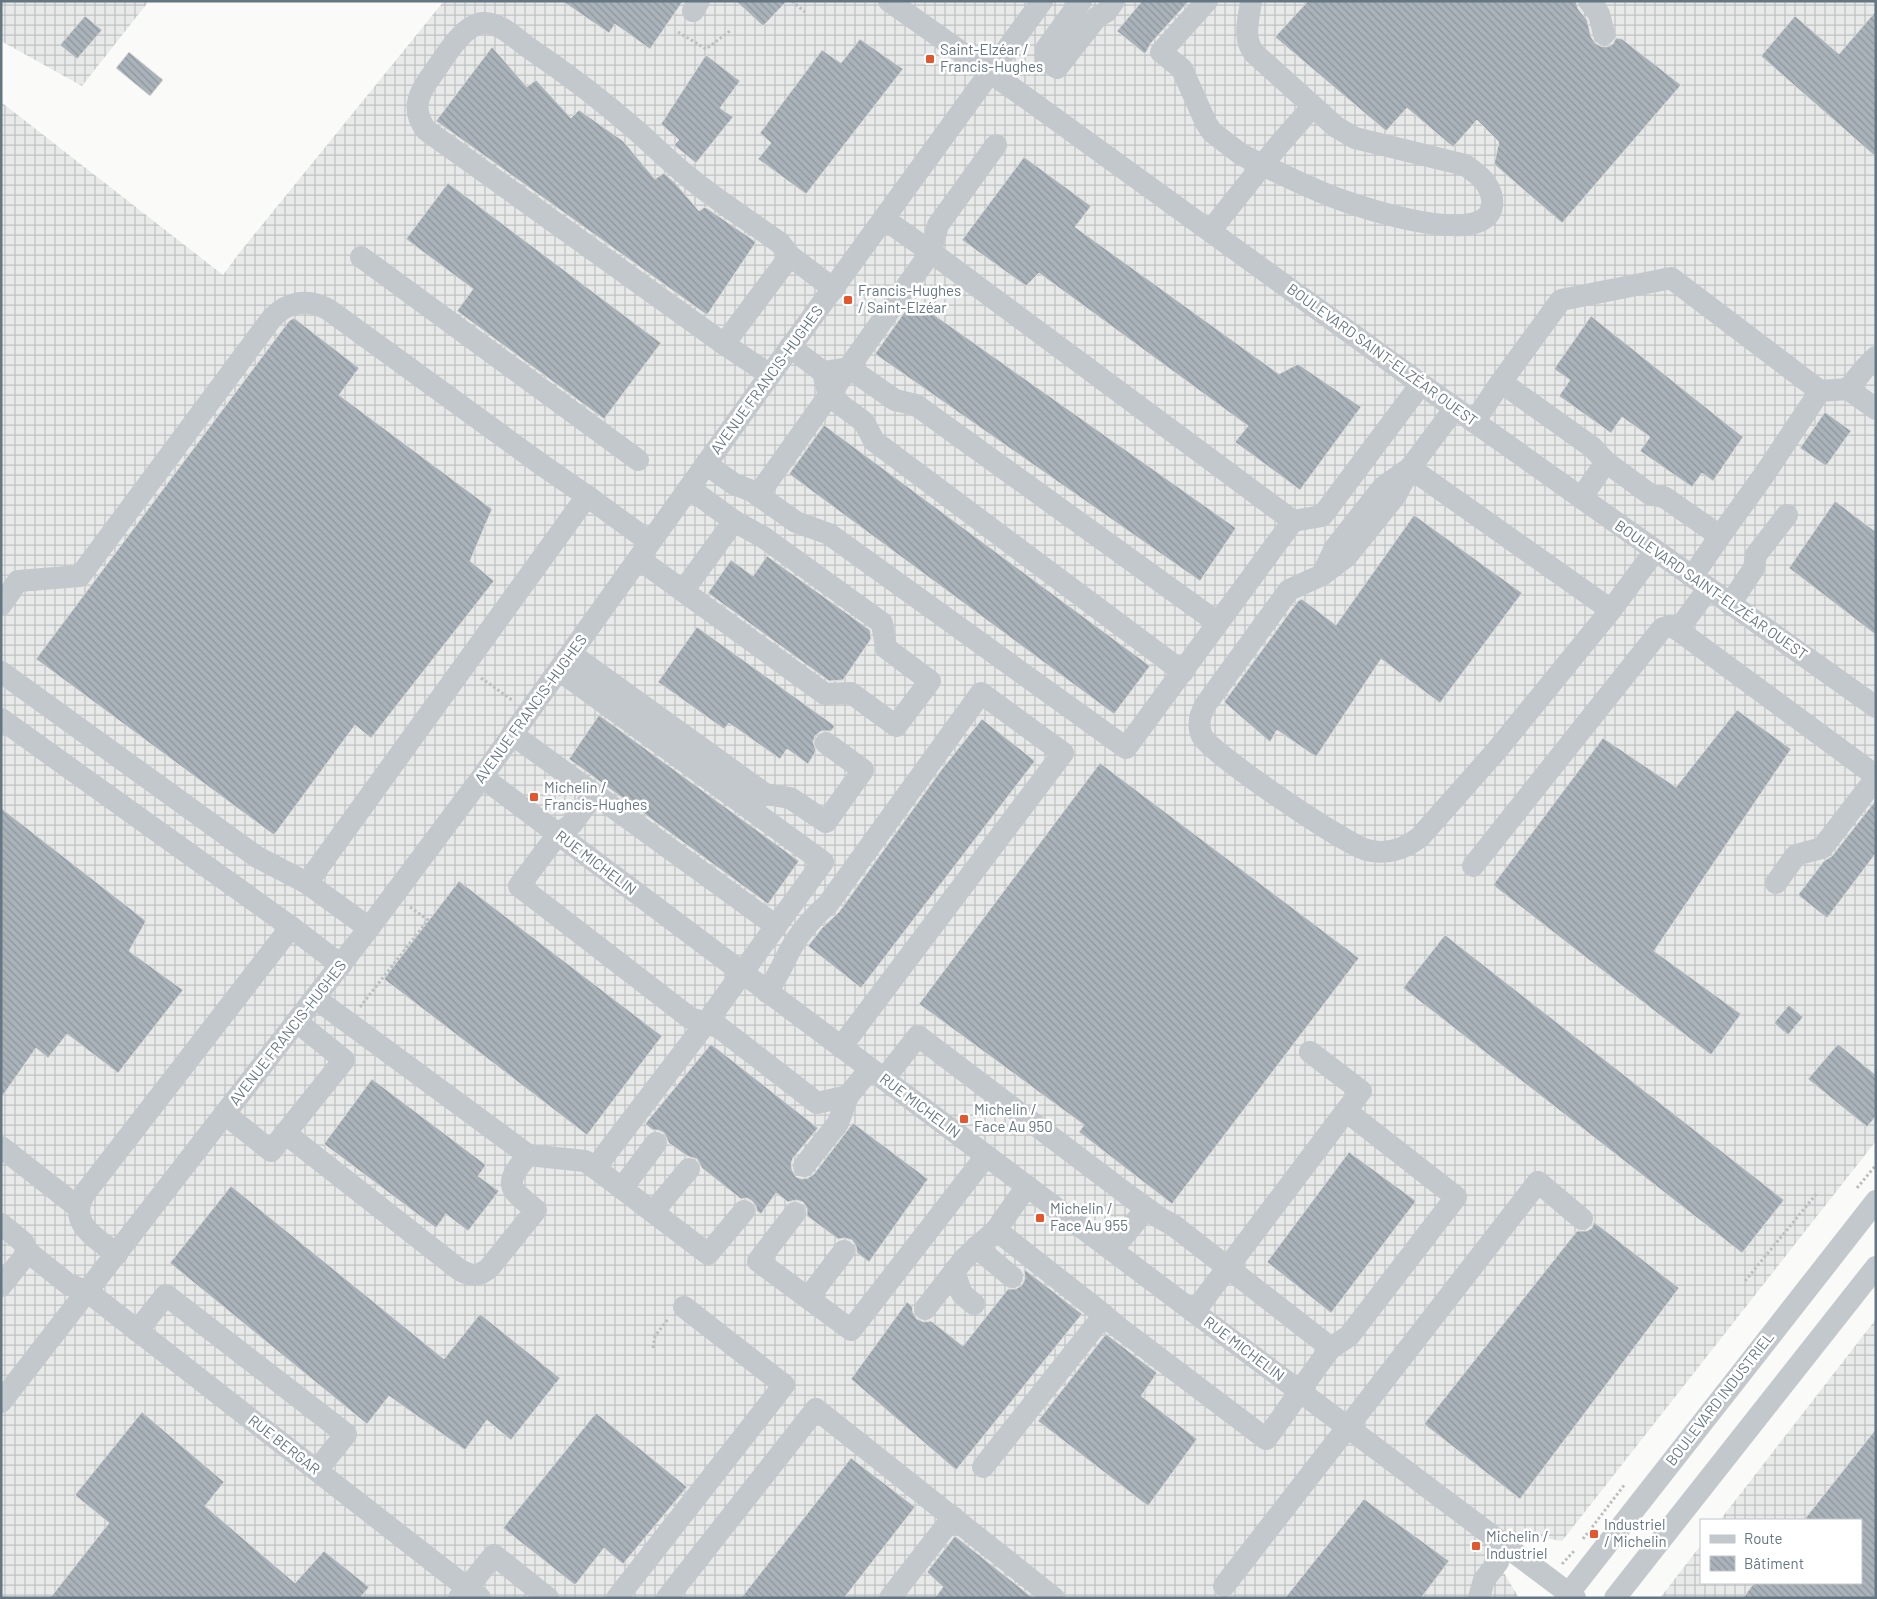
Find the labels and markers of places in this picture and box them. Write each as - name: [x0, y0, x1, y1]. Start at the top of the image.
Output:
- place label: Saint-Elzéar / Francis-Hughes: [940, 40, 1043, 75]
- marker: Saint-Elzéar / Francis-Hughes: [924, 53, 936, 65]
- place label: Francis-Hughes / Saint-Elzéar: [858, 281, 961, 316]
- marker: Francis-Hughes / Saint-Elzéar: [842, 294, 854, 306]
- place label: Michelin / Francis-Hughes: [544, 778, 647, 813]
- marker: Michelin / Francis-Hughes: [528, 791, 540, 803]
- place label: Michelin / Face Au 950: [974, 1100, 1053, 1135]
- marker: Michelin / Face Au 950: [958, 1113, 970, 1125]
- place label: Michelin / Face Au 955: [1050, 1199, 1128, 1234]
- marker: Michelin / Face Au 955: [1034, 1212, 1046, 1224]
- place label: Industriel / Michelin: [1604, 1515, 1667, 1550]
- place label: Michelin / Industriel: [1486, 1527, 1549, 1562]
- marker: Industriel / Michelin: [1588, 1528, 1600, 1540]
- marker: Michelin / Industriel: [1470, 1540, 1482, 1552]

